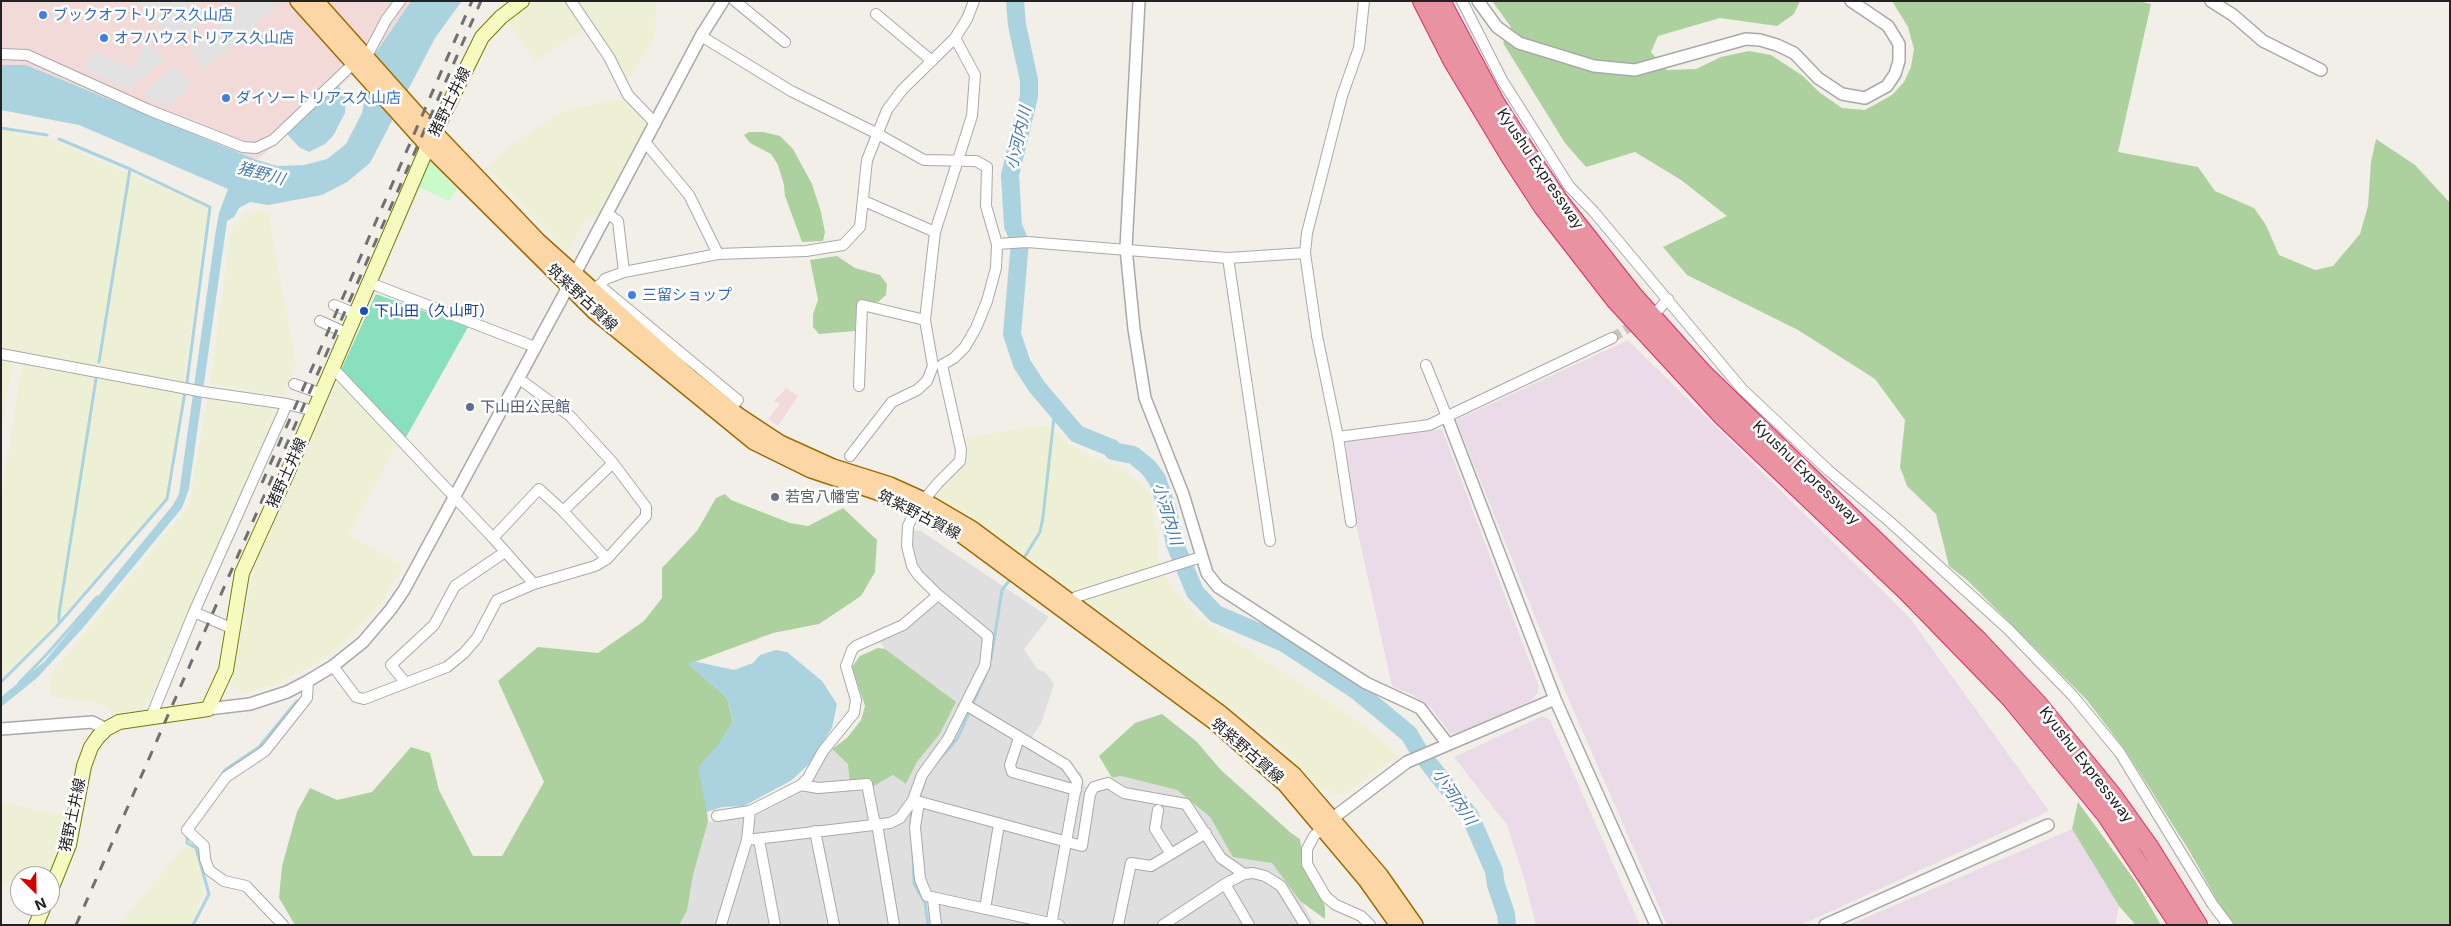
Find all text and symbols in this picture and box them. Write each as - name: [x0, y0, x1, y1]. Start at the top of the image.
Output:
- place label: ブックオフトリアス久山店: [53, 6, 233, 24]
- marker: ブックオフトリアス久山店: [37, 9, 49, 21]
- place label: オフハウストリアス久山店: [114, 29, 294, 47]
- marker: オフハウストリアス久山店: [98, 32, 110, 44]
- street label: 猪野土井線: [425, 64, 475, 140]
- place label: ダイソートリアス久山店: [236, 89, 401, 107]
- marker: ダイソートリアス久山店: [220, 92, 232, 104]
- water label: 小河内川: [1002, 105, 1036, 171]
- street label: Kyushu Expressway: [1493, 105, 1587, 233]
- water label: 猪野川: [235, 159, 287, 189]
- street label: 筑紫野古賀線: [543, 261, 621, 335]
- place label: 三留ショップ: [642, 286, 732, 304]
- marker: 三留ショップ: [626, 289, 638, 301]
- place label: 下山田（久山町）: [374, 302, 494, 320]
- marker: 下山田（久山町）: [358, 305, 370, 317]
- place label: 下山田公民館: [480, 398, 570, 416]
- marker: 下山田公民館: [464, 401, 476, 413]
- street label: Kyushu Expressway: [1749, 417, 1863, 529]
- street label: 猪野土井線: [264, 435, 310, 511]
- water label: 小河内川: [1148, 481, 1186, 547]
- street label: 筑紫野古賀線: [875, 487, 963, 543]
- place label: 若宮八幡宮: [785, 488, 860, 506]
- marker: 若宮八幡宮: [769, 491, 781, 503]
- street label: Kyushu Expressway: [2035, 704, 2137, 826]
- street label: 筑紫野古賀線: [1207, 715, 1287, 787]
- water label: 小河内川: [1428, 765, 1480, 829]
- street label: 猪野土井線: [56, 776, 90, 854]
- north arrow: [10, 866, 60, 916]
- text: N: [32, 894, 49, 914]

